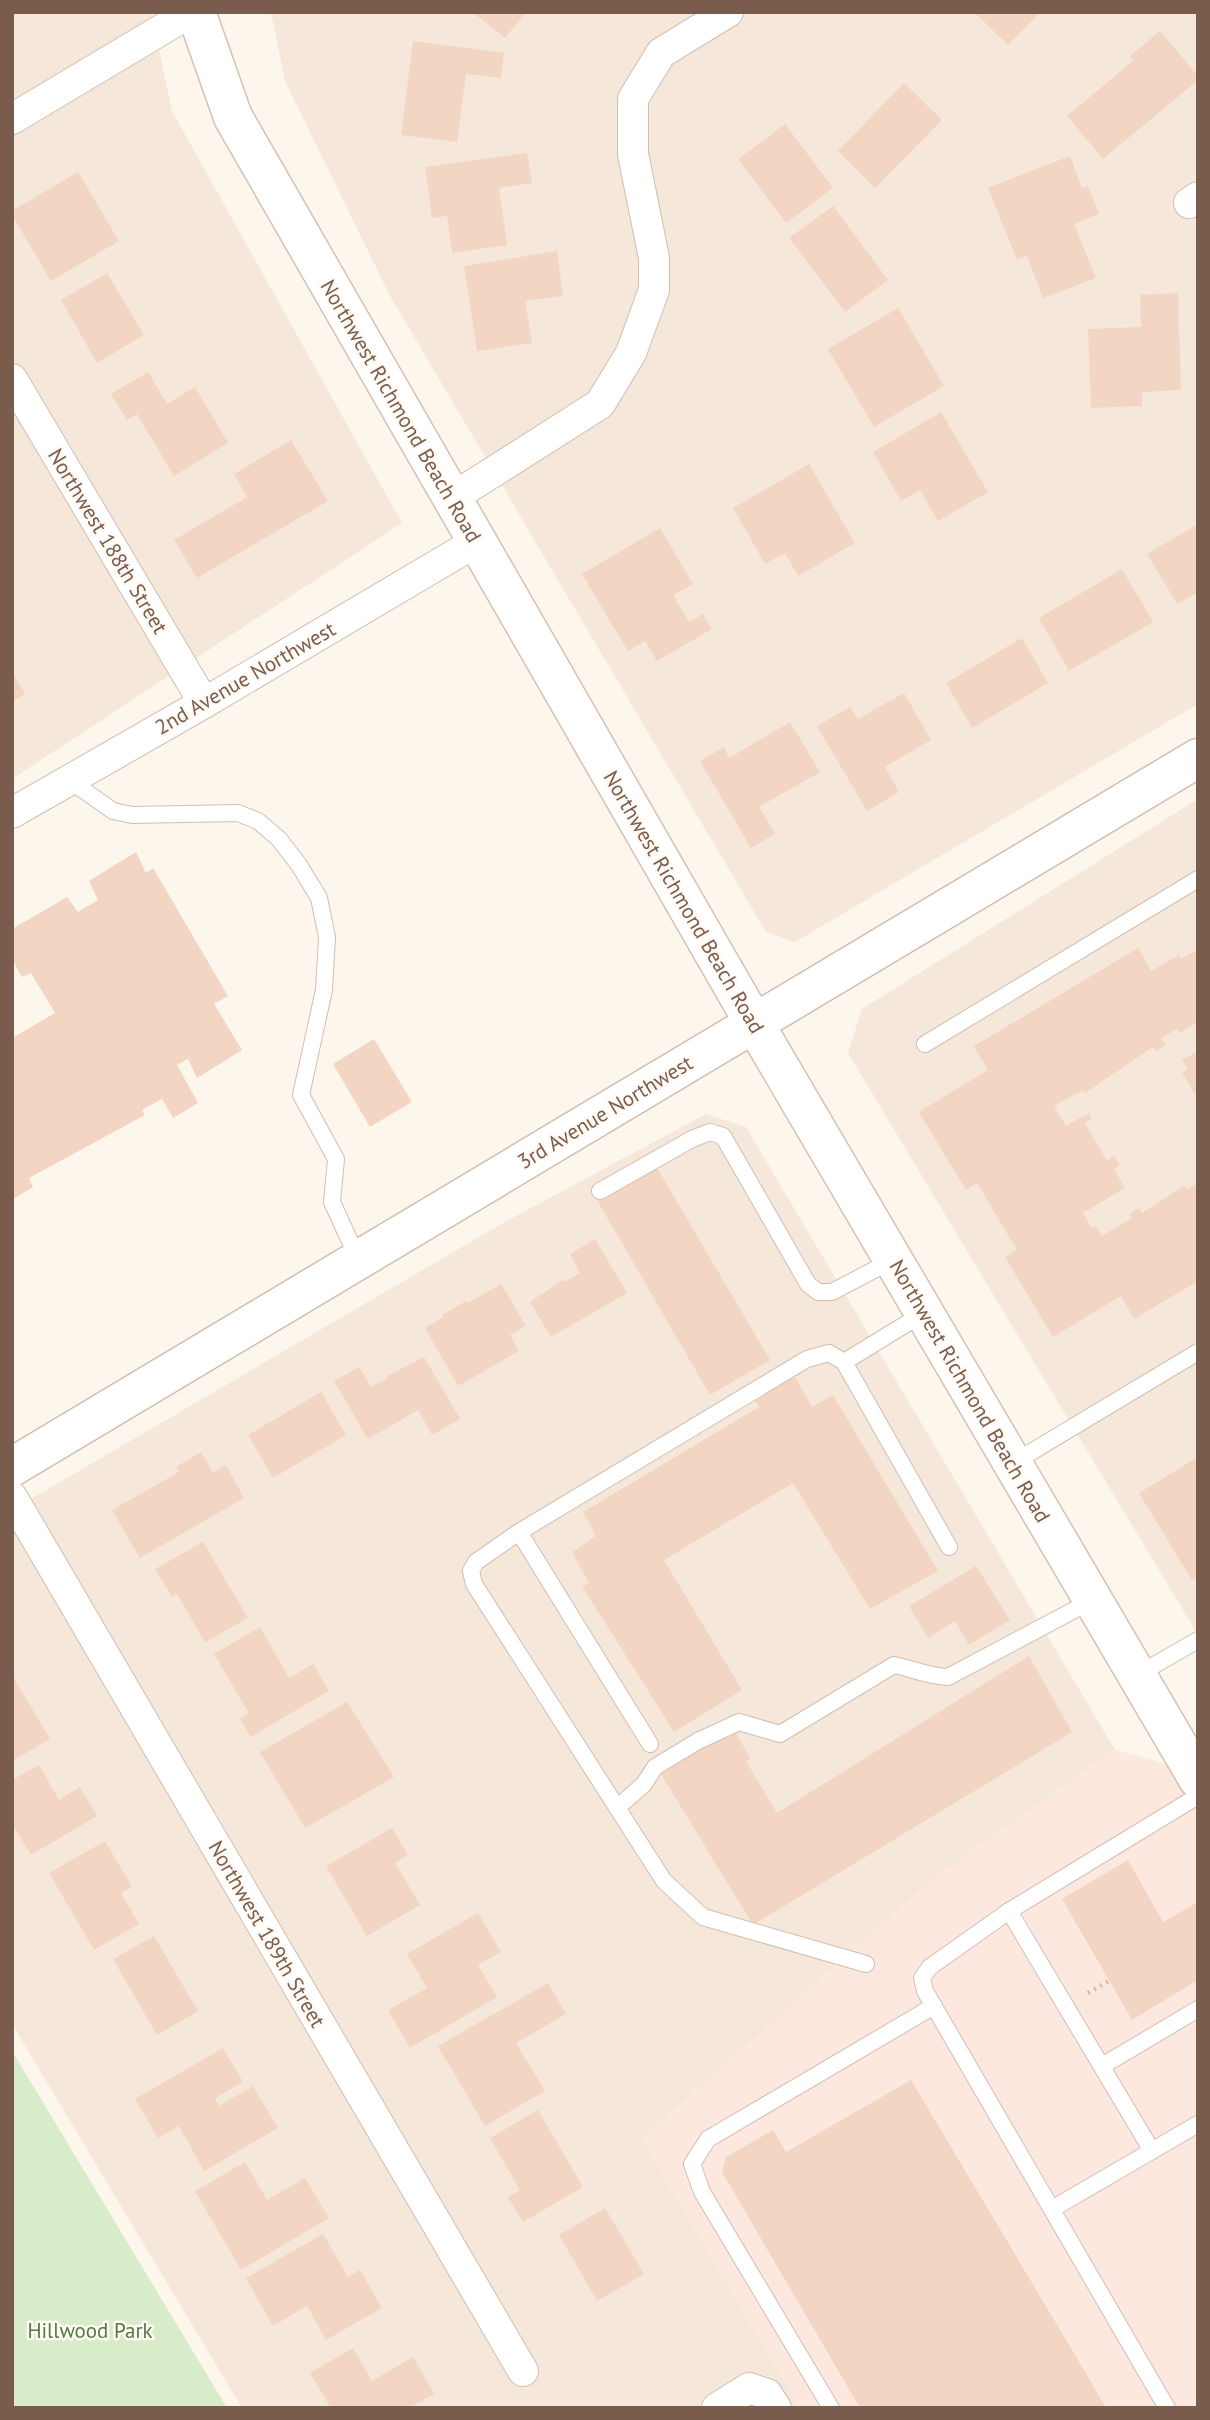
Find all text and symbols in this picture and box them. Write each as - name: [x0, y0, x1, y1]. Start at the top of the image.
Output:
- street label: Northwest Richmond Beach Road: [314, 275, 488, 547]
- street label: Northwest 188th Street: [42, 443, 174, 639]
- street label: 2nd Avenue Northwest: [150, 615, 340, 741]
- street label: Northwest Richmond Beach Road: [597, 766, 771, 1038]
- street label: 3rd Avenue Northwest: [512, 1049, 698, 1175]
- street label: Northwest Richmond Beach Road: [883, 1255, 1057, 1527]
- street label: Northwest 189th Street: [202, 1836, 332, 2032]
- park label: Hillwood Park: [27, 2317, 153, 2344]

